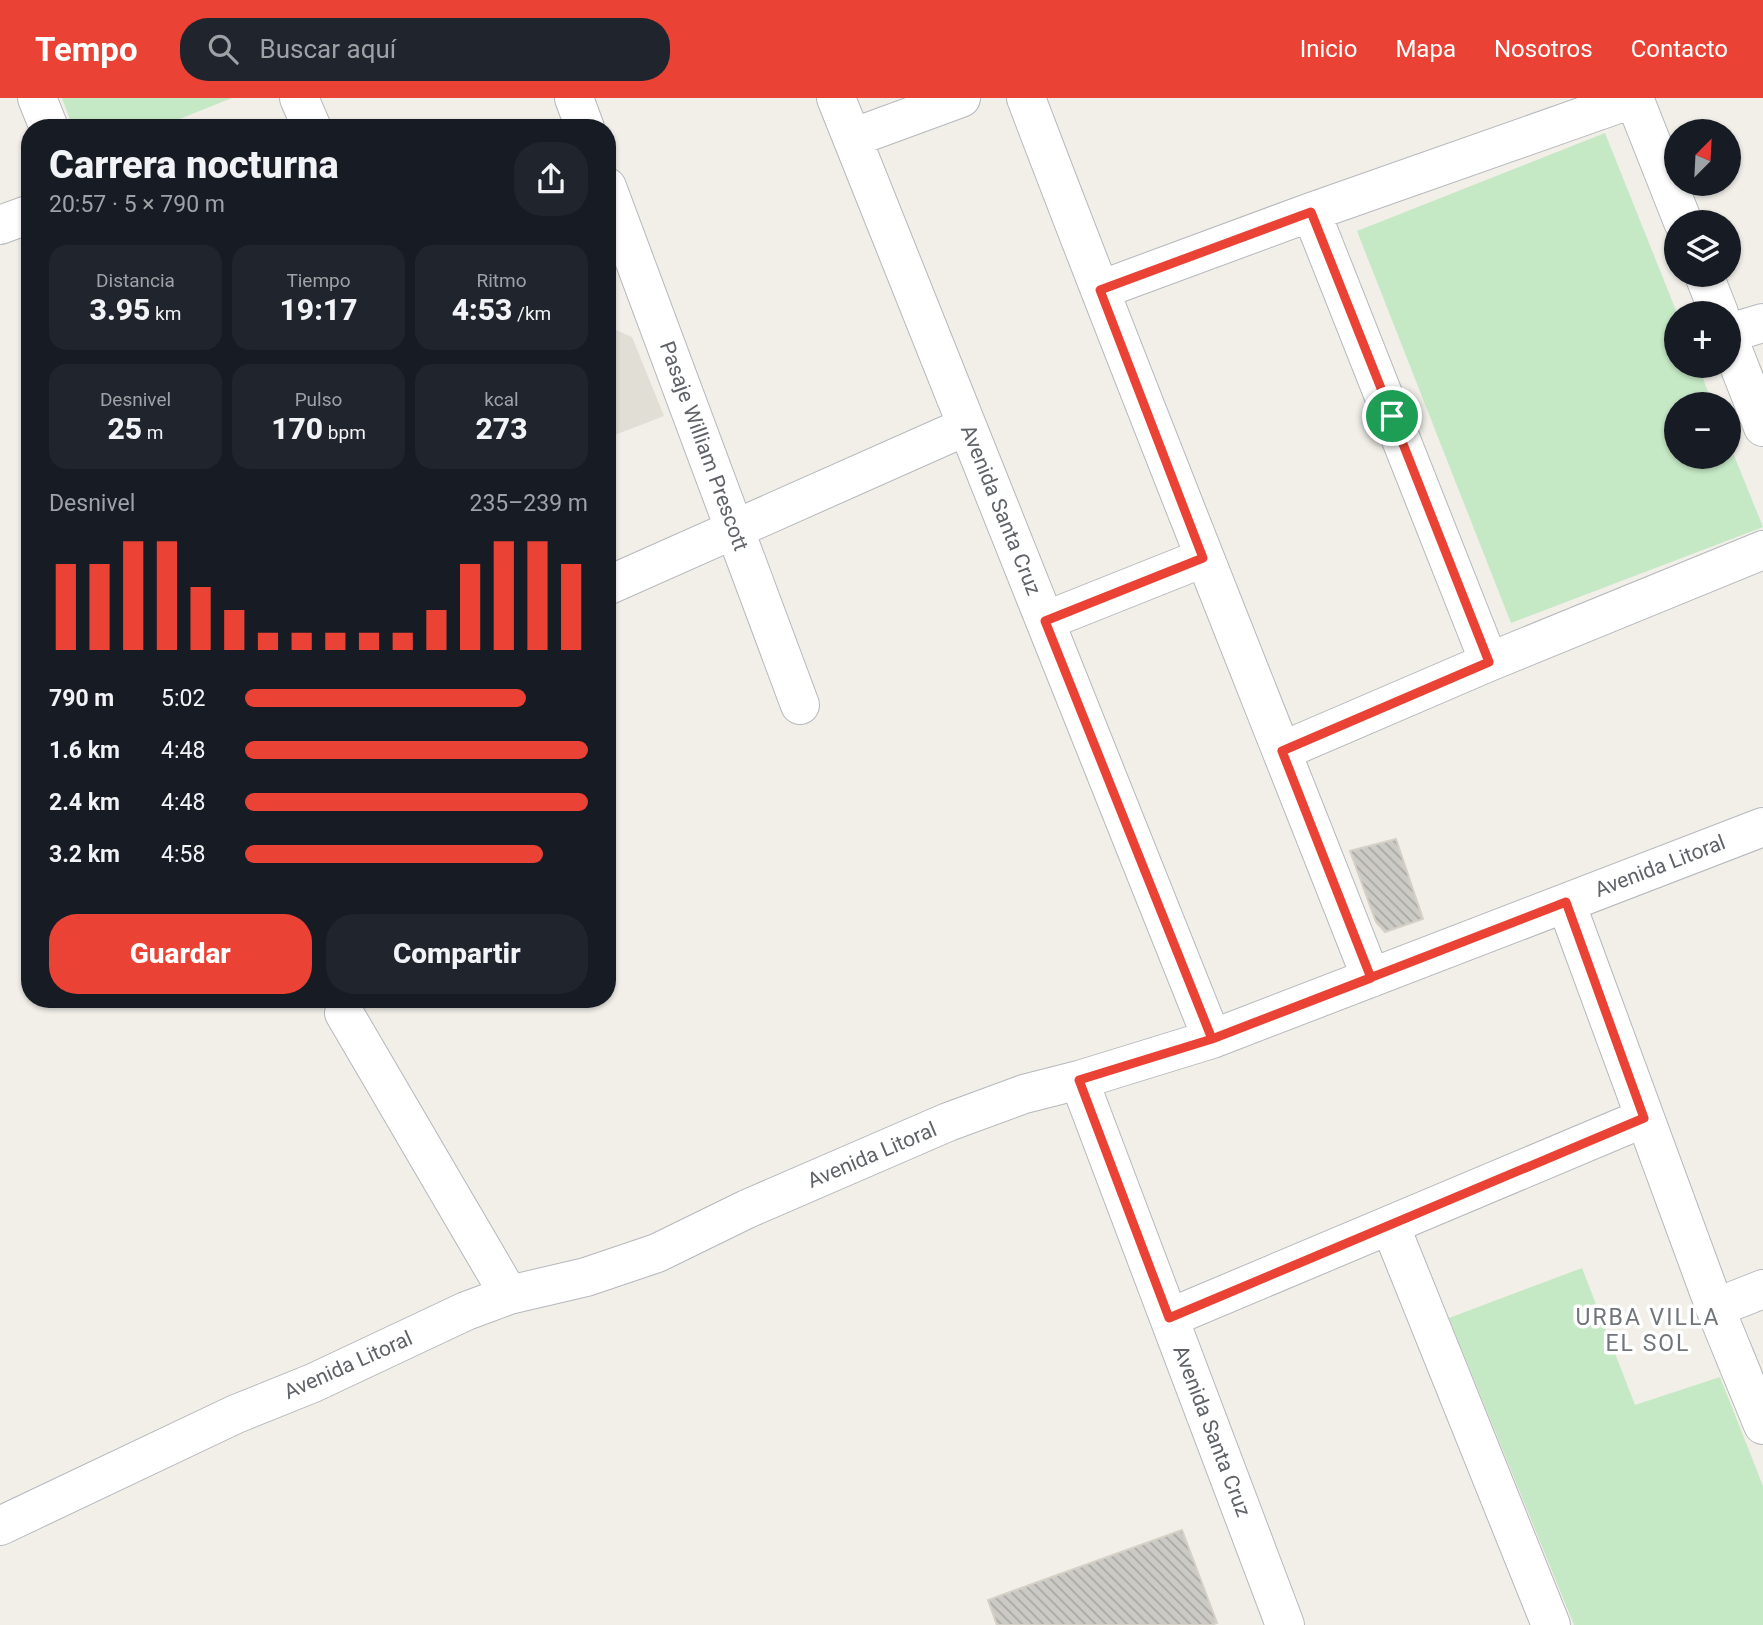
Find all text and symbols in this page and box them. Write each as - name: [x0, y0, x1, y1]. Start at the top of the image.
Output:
- search box: [180, 18, 670, 81]
- text: Tempo: [35, 30, 138, 69]
- icon: search: [204, 30, 242, 68]
- text: Buscar aquí: [260, 34, 396, 64]
- text: Inicio: [1300, 35, 1357, 63]
- text: Mapa: [1395, 35, 1456, 63]
- text: Nosotros: [1494, 35, 1593, 63]
- text: Contacto: [1631, 35, 1728, 63]
- north arrow: [1664, 119, 1741, 196]
- map controls: [1664, 119, 1741, 469]
- button: share: [514, 142, 588, 216]
- text: Carrera nocturna: [49, 143, 339, 187]
- text: 20:57 · 5 × 790 m: [49, 191, 225, 218]
- button: layers: [1664, 210, 1741, 287]
- text: Distancia: [96, 269, 175, 292]
- text: Tiempo: [286, 269, 351, 292]
- text: Ritmo: [476, 269, 527, 292]
- text: 3.95: [90, 292, 150, 327]
- text: 19:17: [280, 292, 357, 327]
- text: 4:53: [452, 292, 512, 327]
- button: +: [1664, 301, 1741, 378]
- text: km: [150, 302, 181, 325]
- text: /km: [512, 302, 551, 325]
- street label: Pasaje William Prescott: [655, 338, 753, 554]
- pin: [1362, 386, 1422, 446]
- text: Desnivel: [100, 388, 171, 411]
- text: Pulso: [295, 388, 342, 411]
- text: kcal: [484, 388, 519, 411]
- button: −: [1664, 392, 1741, 469]
- icon: arrive: [1373, 397, 1411, 435]
- text: 25: [108, 411, 142, 446]
- text: 170: [271, 411, 323, 446]
- text: 273: [476, 411, 527, 446]
- text: m: [142, 421, 163, 444]
- text: bpm: [323, 421, 366, 444]
- street label: Avenida Santa Cruz: [956, 421, 1046, 599]
- text: Desnivel: [49, 490, 135, 517]
- text: 235–239 m: [469, 490, 588, 517]
- text: 790 m: [49, 685, 114, 712]
- text: 5:02: [161, 685, 205, 712]
- text: 1.6 km: [49, 737, 120, 764]
- text: 4:48: [161, 737, 205, 764]
- text: 2.4 km: [49, 789, 120, 816]
- text: 4:48: [161, 789, 205, 816]
- street label: Avenida Litoral: [1591, 830, 1729, 902]
- text: 3.2 km: [49, 841, 120, 868]
- text: 4:58: [161, 841, 205, 868]
- button: Guardar: [49, 914, 312, 994]
- button: Compartir: [326, 914, 588, 994]
- street label: Avenida Litoral: [804, 1117, 940, 1193]
- district label: URBA VILLA EL SOL: [1575, 1304, 1721, 1357]
- street label: Avenida Litoral: [280, 1326, 416, 1404]
- street label: Avenida Santa Cruz: [1168, 1342, 1256, 1520]

